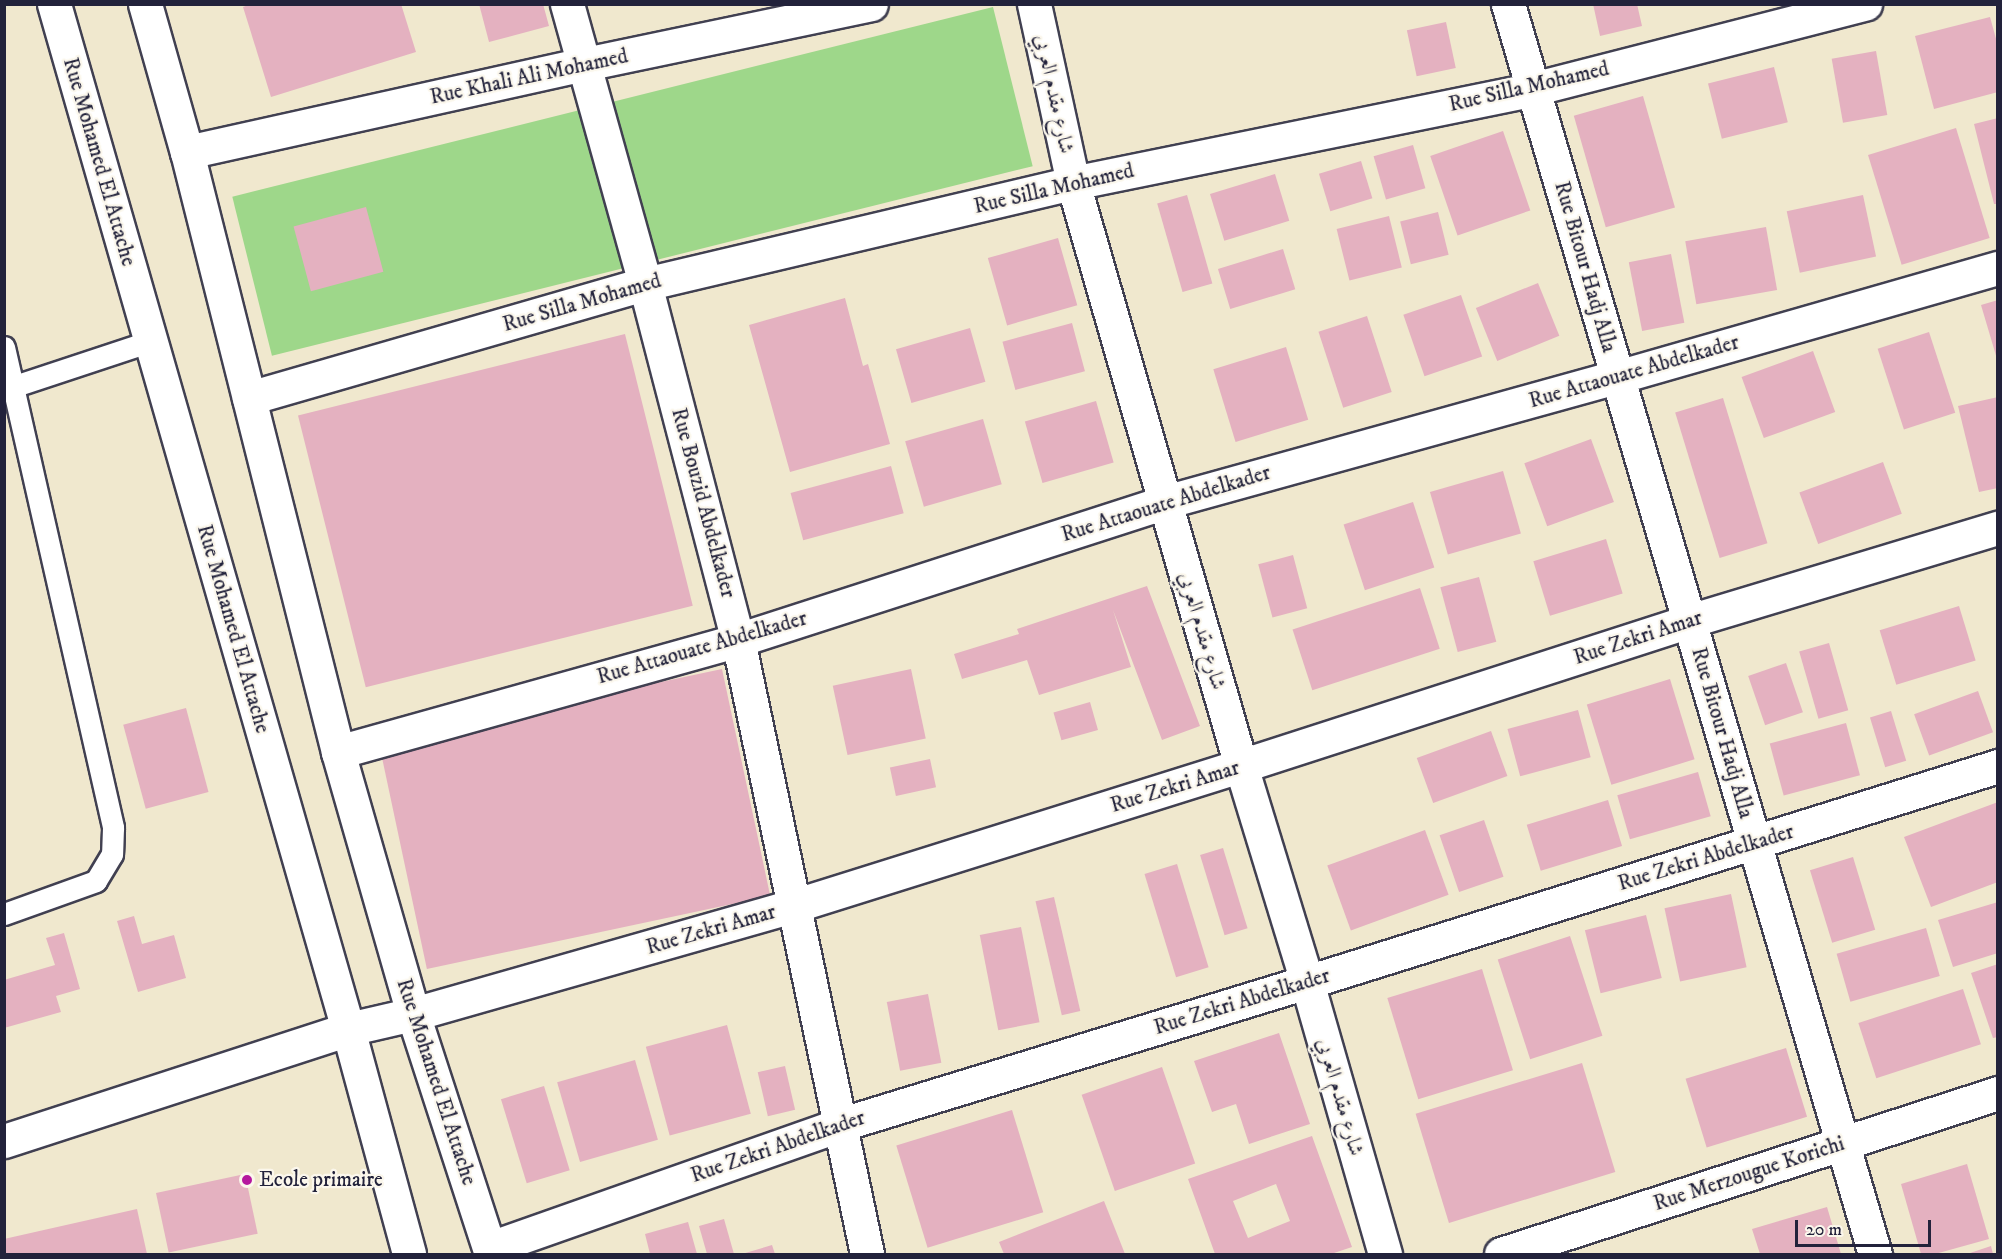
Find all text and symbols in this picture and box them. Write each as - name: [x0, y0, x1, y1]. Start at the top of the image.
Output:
- street label: شارع مقدم العربي: [1029, 32, 1079, 156]
- street label: Rue Khali Ali Mohamed: [428, 44, 630, 110]
- street label: Rue Mohamed El Attache: [57, 55, 141, 269]
- street label: Rue Silla Mohamed: [1446, 56, 1612, 118]
- street label: Rue Silla Mohamed: [971, 158, 1137, 220]
- street label: Rue Bitour Hadj Alla: [1549, 179, 1621, 355]
- street label: Rue Silla Mohamed: [500, 268, 664, 338]
- street label: Rue Attaouate Abdelkader: [1526, 330, 1742, 414]
- street label: Rue Bouzid Abdelkader: [666, 405, 740, 601]
- street label: Rue Attaouate Abdelkader: [1058, 460, 1274, 548]
- street label: Rue Mohamed El Attache: [191, 522, 275, 736]
- street label: شارع مقدم العربي: [1173, 569, 1231, 693]
- street label: Rue Zekri Amar: [1571, 605, 1705, 671]
- street label: Rue Attaouate Abdelkader: [594, 606, 810, 690]
- street label: Rue Bitour Hadj Alla: [1686, 645, 1758, 821]
- street label: Rue Zekri Amar: [1107, 755, 1243, 819]
- street label: Rue Zekri Abdelkader: [1615, 819, 1797, 897]
- street label: Rue Zekri Amar: [643, 899, 779, 961]
- street label: Rue Zekri Abdelkader: [1151, 963, 1333, 1041]
- street label: Rue Mohamed El Attache: [391, 976, 481, 1188]
- street label: شارع مقدم العربي: [1311, 1035, 1369, 1159]
- street label: Rue Zekri Abdelkader: [688, 1105, 868, 1189]
- street label: Rue Merzougue Korichi: [1650, 1131, 1848, 1217]
- place label: Ecole primaire: [259, 1167, 383, 1193]
- marker: Ecole primaire: [240, 1173, 254, 1187]
- scale bar: [1798, 1208, 1934, 1246]
- text: 20 m: [1806, 1219, 1842, 1241]

